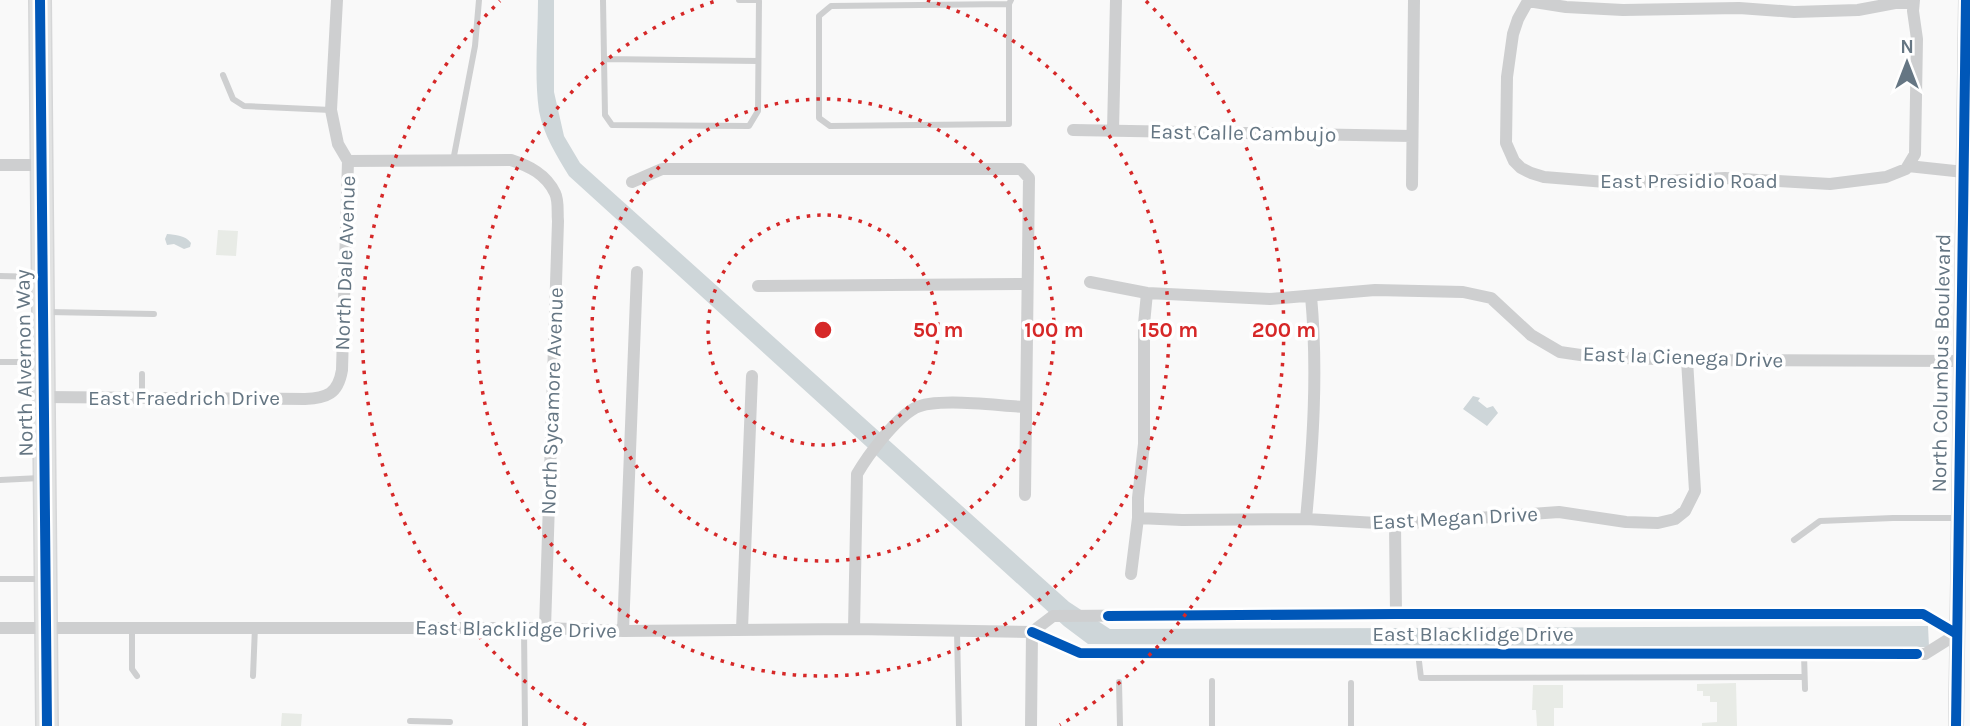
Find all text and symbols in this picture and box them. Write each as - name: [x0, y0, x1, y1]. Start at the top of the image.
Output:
- north arrow: [1872, 28, 1942, 98]
- text: N: [1900, 36, 1914, 58]
- street label: East Calle Cambujo: [1150, 119, 1336, 147]
- street label: East Presidio Road: [1600, 169, 1778, 193]
- street label: North Dale Avenue: [330, 175, 360, 351]
- street label: North Columbus Boulevard: [1927, 233, 1955, 493]
- street label: North Alvernon Way: [10, 269, 38, 457]
- street label: North Sycamore Avenue: [536, 287, 568, 515]
- centre of rings: [811, 318, 835, 342]
- text: 50 m: [913, 318, 963, 342]
- text: 100 m: [1024, 318, 1084, 342]
- text: 150 m: [1140, 318, 1198, 342]
- text: 200 m: [1252, 318, 1316, 342]
- street label: East la Cienega Drive: [1582, 342, 1784, 372]
- street label: East Fraedrich Drive: [88, 386, 280, 410]
- street label: East Megan Drive: [1371, 502, 1539, 534]
- street label: East Blacklidge Drive: [415, 615, 617, 643]
- street label: East Blacklidge Drive: [1372, 622, 1574, 646]

